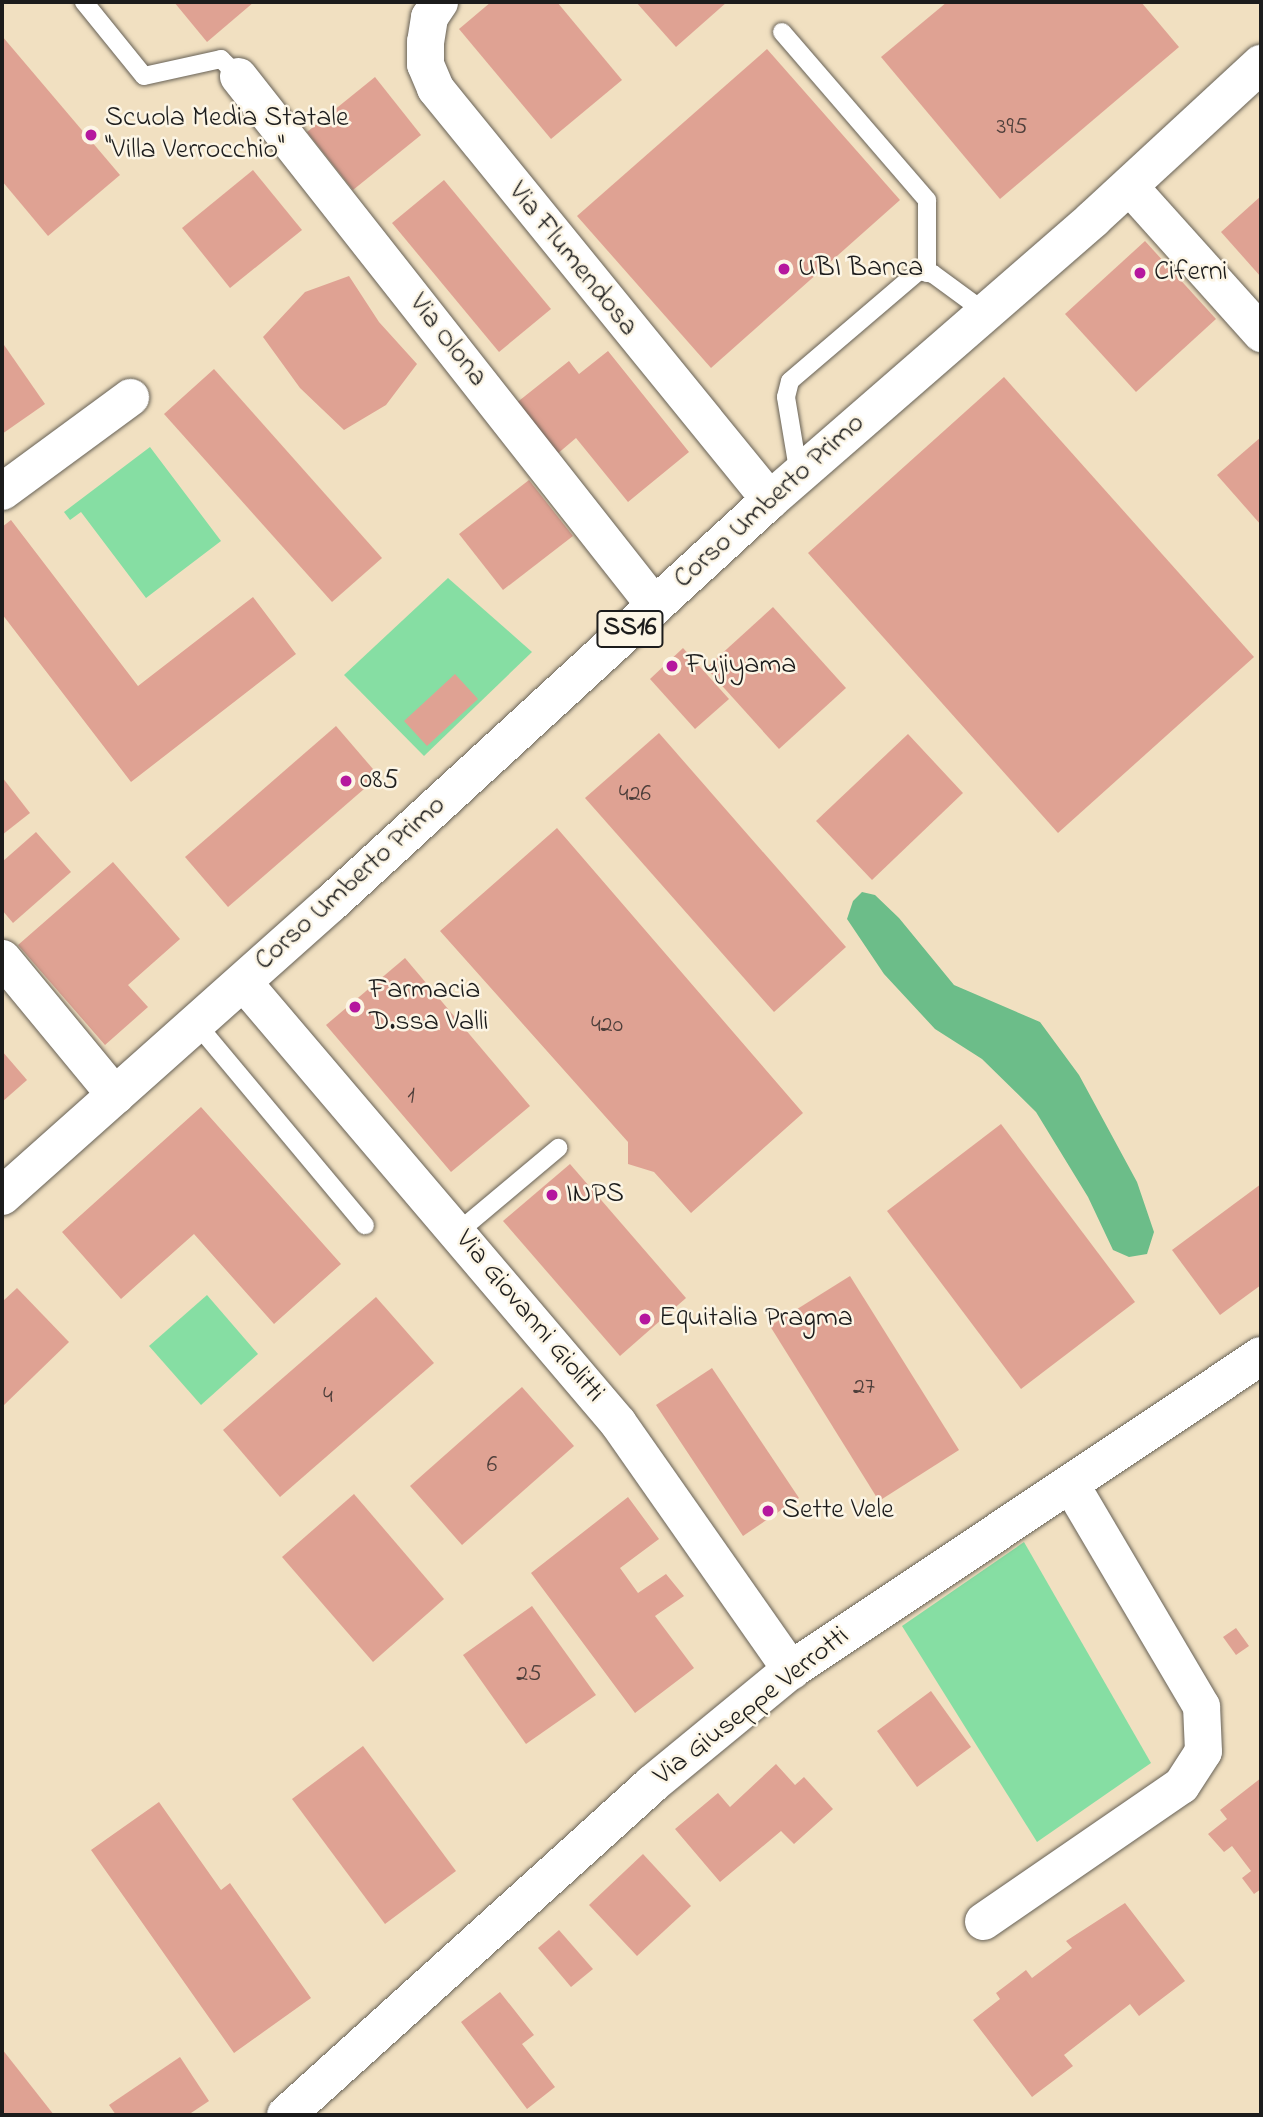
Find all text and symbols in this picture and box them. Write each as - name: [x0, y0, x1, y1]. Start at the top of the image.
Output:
- place label: Scuola Media Statale "Villa Verrocchio": [105, 102, 349, 168]
- house number: 395: [997, 114, 1027, 142]
- marker: Scuola Media Statale "Villa Verrocchio": [83, 127, 99, 143]
- street label: Via Flumendosa: [500, 176, 644, 344]
- place label: UBI Banca: [798, 252, 923, 286]
- place label: Ciferni: [1154, 256, 1227, 290]
- marker: UBI Banca: [776, 261, 792, 277]
- marker: Ciferni: [1132, 265, 1148, 281]
- street label: Via Olona: [400, 288, 494, 394]
- street label: Corso Umberto Primo: [668, 407, 872, 597]
- road number: SS16: [595, 607, 665, 652]
- place label: Fujiyama: [686, 649, 796, 683]
- marker: Fujiyama: [664, 658, 680, 674]
- place label: 085: [360, 764, 399, 798]
- marker: 085: [338, 773, 354, 789]
- house number: 426: [619, 781, 651, 809]
- street label: Corso Umberto Primo: [249, 789, 453, 979]
- place label: Farmacia D.ssa Valli: [369, 974, 489, 1040]
- marker: Farmacia D.ssa Valli: [347, 999, 363, 1015]
- house number: 420: [591, 1012, 623, 1040]
- house number: 1: [407, 1083, 415, 1111]
- place label: INPS: [566, 1178, 624, 1212]
- marker: INPS: [544, 1187, 560, 1203]
- street label: Via Giovanni Giolitti: [447, 1224, 611, 1410]
- place label: Equitalia Pragma: [659, 1302, 853, 1336]
- marker: Equitalia Pragma: [637, 1311, 653, 1327]
- house number: 27: [853, 1374, 875, 1402]
- house number: 4: [323, 1383, 333, 1411]
- house number: 6: [487, 1452, 497, 1480]
- place label: Sette Vele: [782, 1494, 894, 1528]
- marker: Sette Vele: [760, 1503, 776, 1519]
- street label: Via Giuseppe Verrotti: [648, 1620, 856, 1794]
- house number: 25: [516, 1661, 542, 1689]

